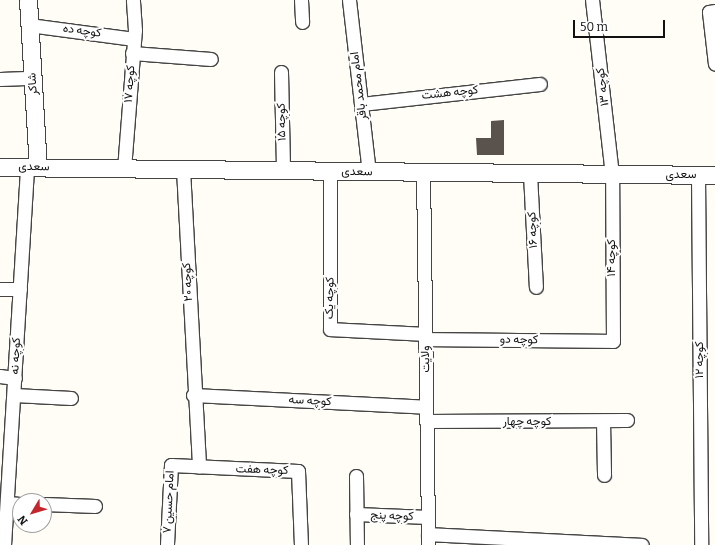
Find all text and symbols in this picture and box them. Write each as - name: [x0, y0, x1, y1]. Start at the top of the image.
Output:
- scale bar: [575, 12, 667, 38]
- text: 50 m: [580, 20, 608, 34]
- street label: کوچه ده: [62, 21, 102, 41]
- street label: امام محمد باقر: [348, 51, 370, 121]
- street label: کوچه ۱۷: [121, 65, 139, 103]
- street label: کوچه ۱۳: [593, 67, 613, 107]
- street label: شاکر: [25, 72, 41, 96]
- street label: کوچه هشت: [421, 83, 479, 103]
- street label: کوچه ۱۵: [274, 103, 290, 141]
- street label: سعدی: [18, 160, 50, 174]
- street label: سعدی: [341, 165, 373, 179]
- street label: سعدی: [665, 168, 697, 182]
- street label: کوچه ۱۶: [525, 211, 541, 249]
- street label: کوچه ۱۴: [605, 239, 619, 277]
- street label: کوچه ۲۰: [180, 262, 196, 302]
- street label: کوچه یک: [322, 277, 338, 319]
- street label: کوچه دو: [500, 332, 538, 348]
- street label: کوچه نه: [8, 337, 24, 375]
- street label: کوچه ۱۲: [693, 341, 707, 379]
- street label: ولایت: [419, 345, 433, 373]
- street label: کوچه سه: [288, 393, 332, 409]
- street label: کوچه چهار: [503, 415, 551, 429]
- street label: کوچه هفت: [235, 462, 289, 478]
- street label: امام حسین ۷: [160, 470, 178, 534]
- north arrow: [12, 493, 52, 533]
- street label: کوچه پنج: [370, 508, 414, 524]
- text: N: [15, 513, 31, 527]

